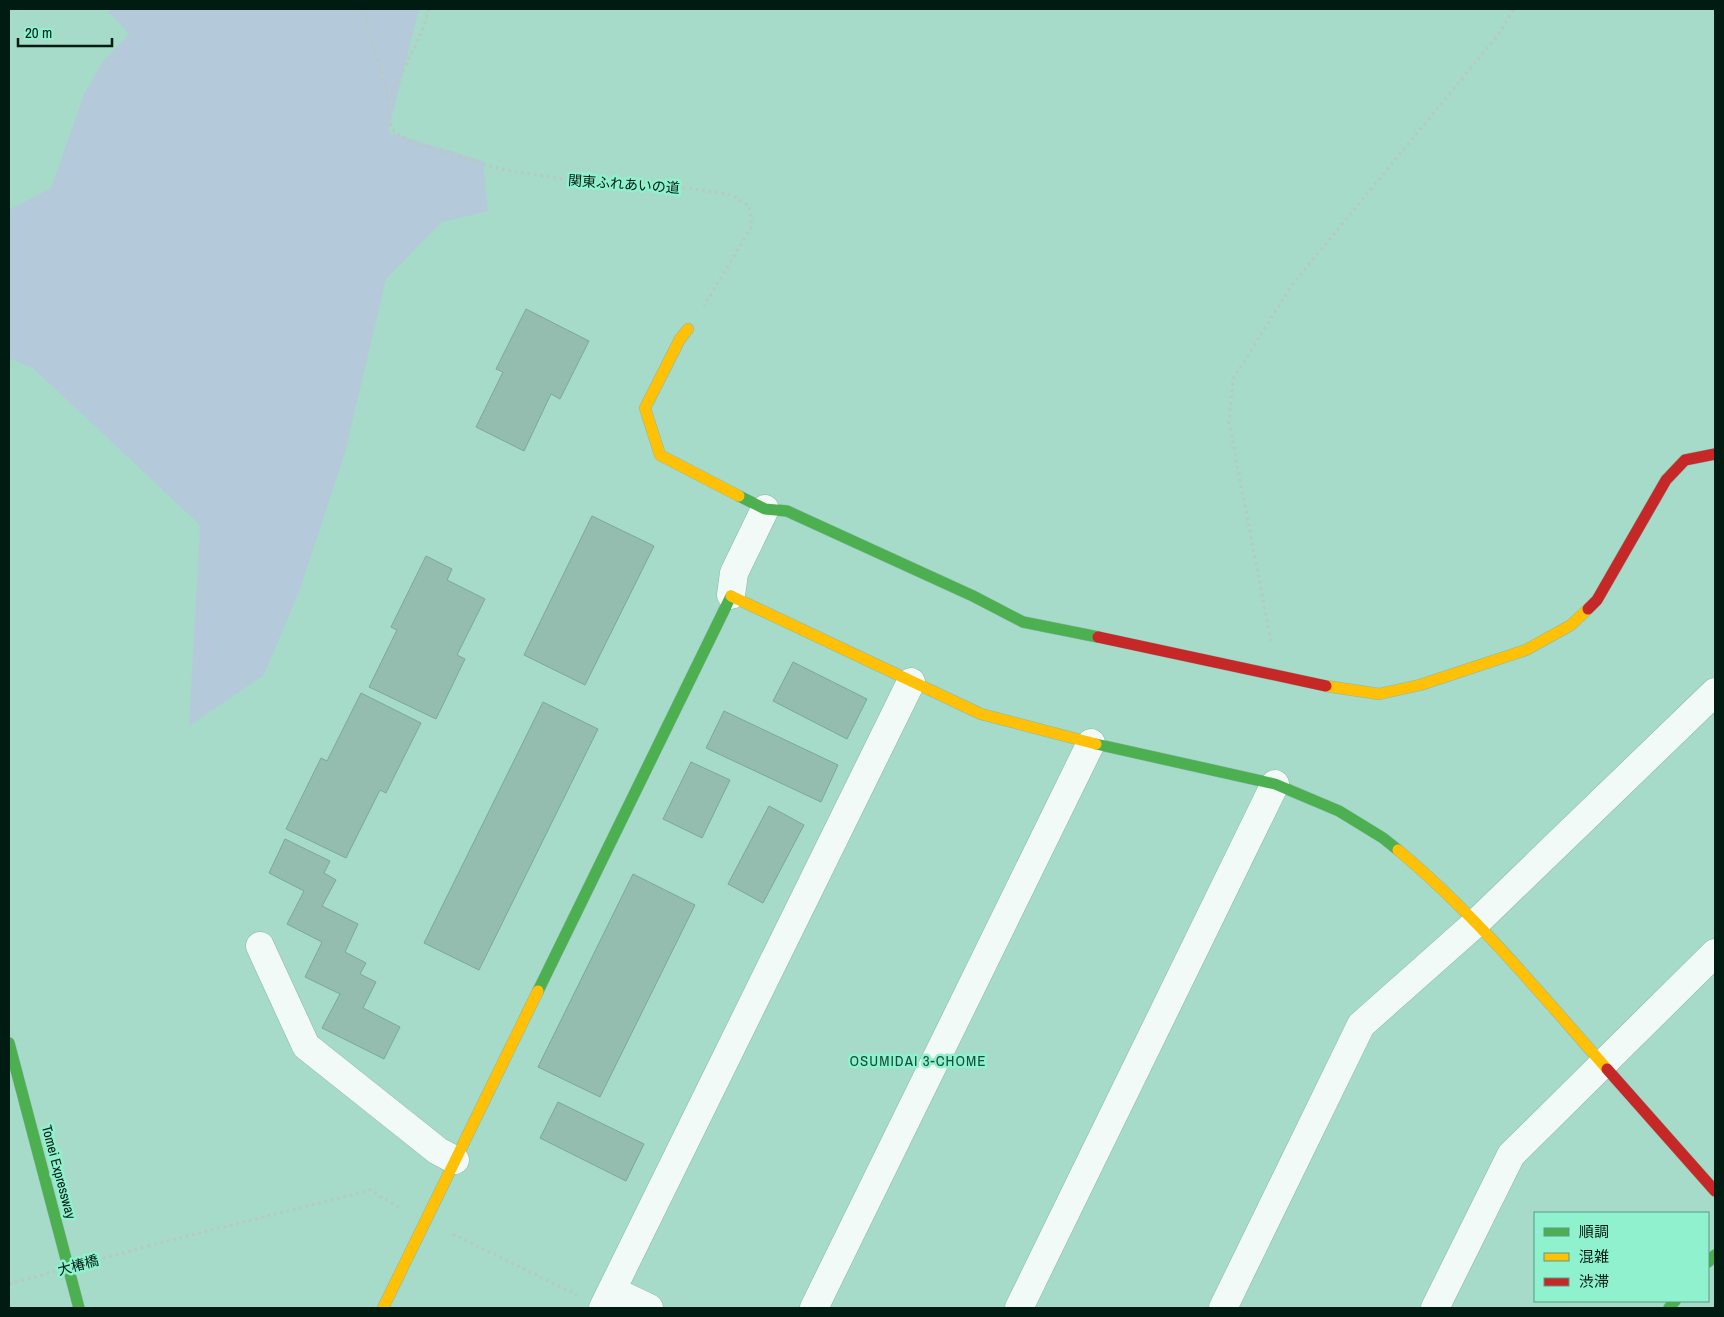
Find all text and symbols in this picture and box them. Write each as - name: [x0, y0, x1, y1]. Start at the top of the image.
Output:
- scale bar: [18, 15, 111, 47]
- text: 20 m: [25, 22, 52, 43]
- street label: 関東ふれあいの道: [568, 171, 680, 197]
- district label: OSUMIDAI 3-CHOME: [850, 1050, 986, 1071]
- street label: Tomei Expressway: [38, 1123, 80, 1221]
- legend: [1534, 1212, 1709, 1302]
- text: 順調: [1579, 1221, 1609, 1242]
- text: 混雑: [1579, 1246, 1609, 1267]
- street label: 大椿橋: [55, 1251, 101, 1279]
- text: 渋滞: [1579, 1271, 1609, 1292]

